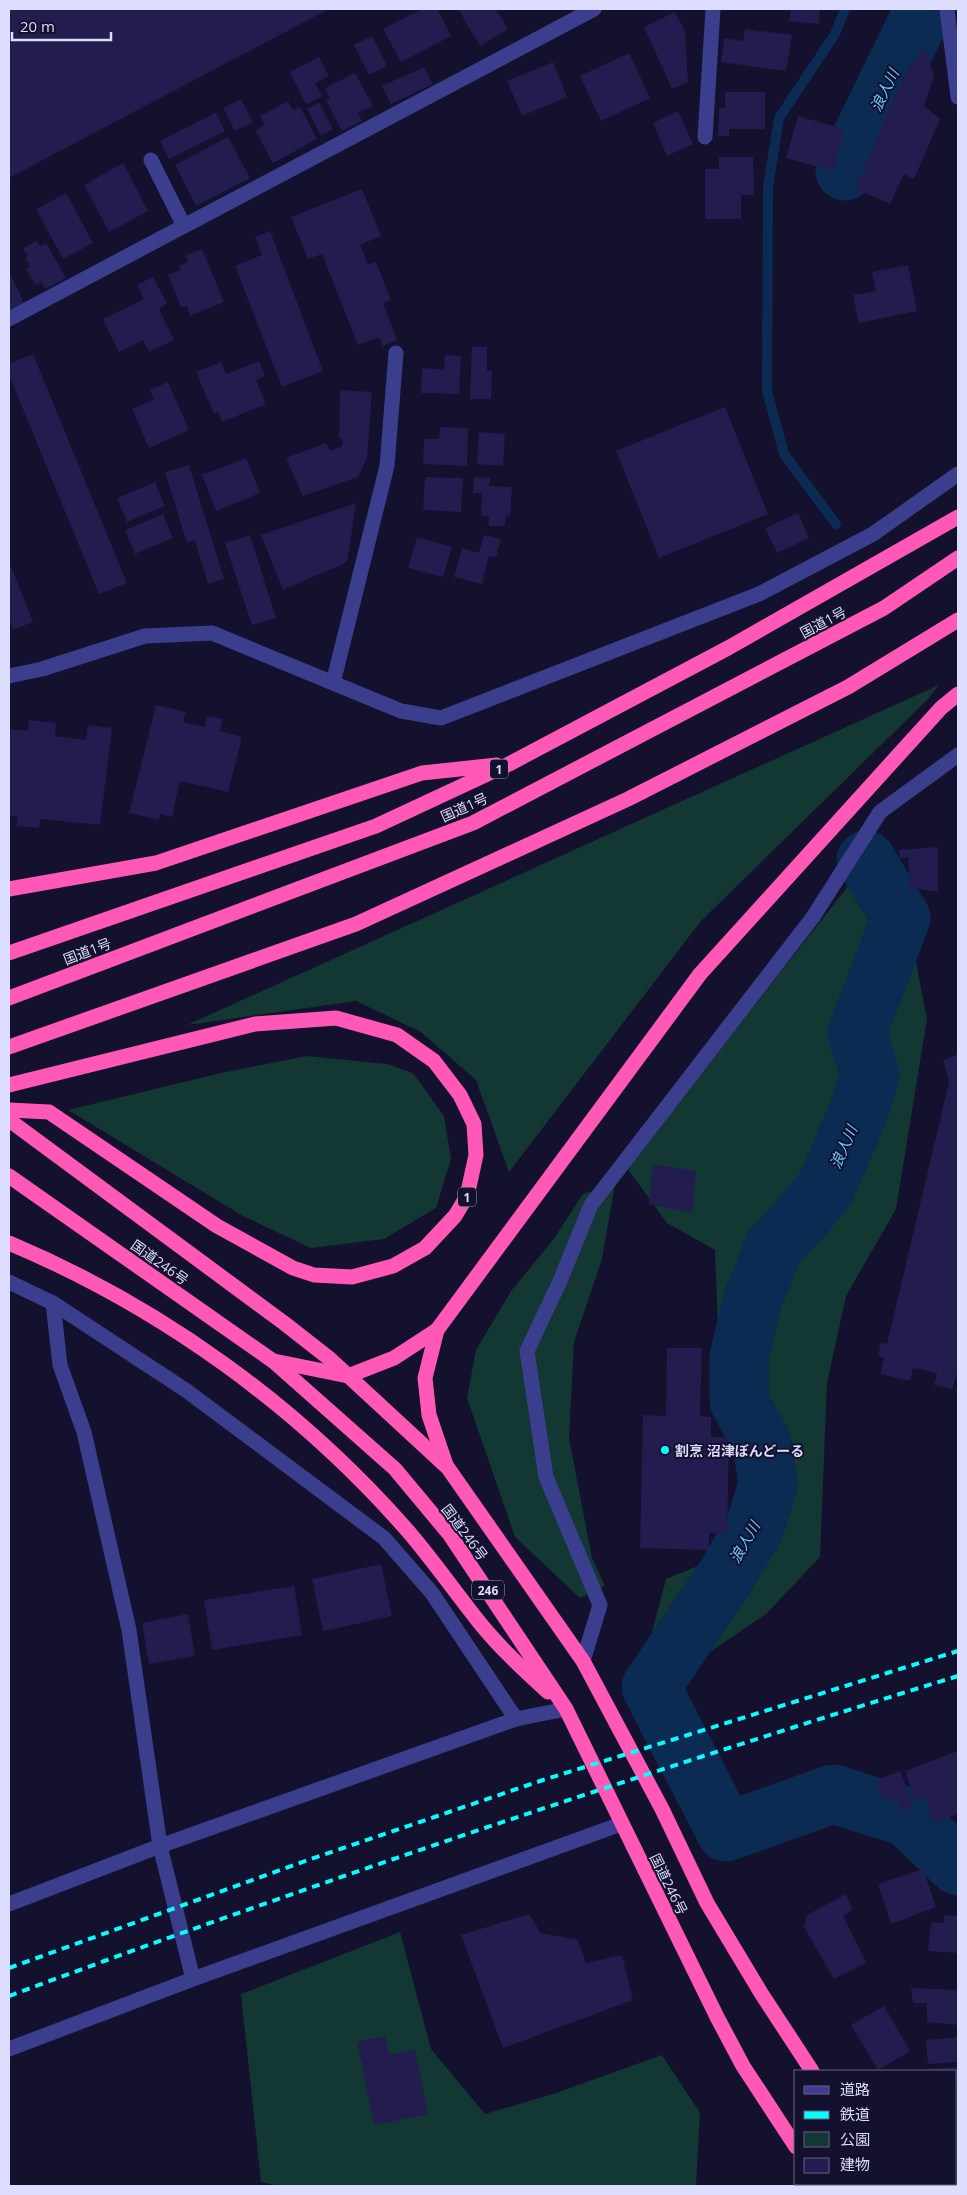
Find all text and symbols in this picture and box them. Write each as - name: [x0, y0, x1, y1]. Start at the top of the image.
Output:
- scale bar: [12, 10, 111, 42]
- text: 20 m: [20, 16, 55, 36]
- water label: 浪人川: [865, 64, 904, 115]
- street label: 国道1号: [796, 602, 850, 642]
- road number: 1: [490, 760, 508, 779]
- street label: 国道1号: [437, 788, 491, 826]
- street label: 国道1号: [60, 933, 114, 969]
- water label: 浪人川: [825, 1121, 862, 1172]
- road number: 1: [458, 1188, 476, 1206]
- street label: 国道246号: [128, 1235, 192, 1289]
- place label: 割烹 沼津ぼんどーる: [675, 1441, 804, 1460]
- marker: 割烹 沼津ぼんどーる: [659, 1444, 671, 1456]
- street label: 国道246号: [438, 1500, 492, 1564]
- water label: 浪人川: [724, 1516, 765, 1566]
- road number: 246: [472, 1580, 504, 1600]
- street label: 国道246号: [646, 1850, 692, 1918]
- legend: [794, 2070, 957, 2185]
- text: 道路: [840, 2079, 870, 2099]
- text: 鉄道: [840, 2104, 870, 2124]
- text: 公園: [840, 2129, 870, 2149]
- text: 建物: [840, 2154, 870, 2174]

